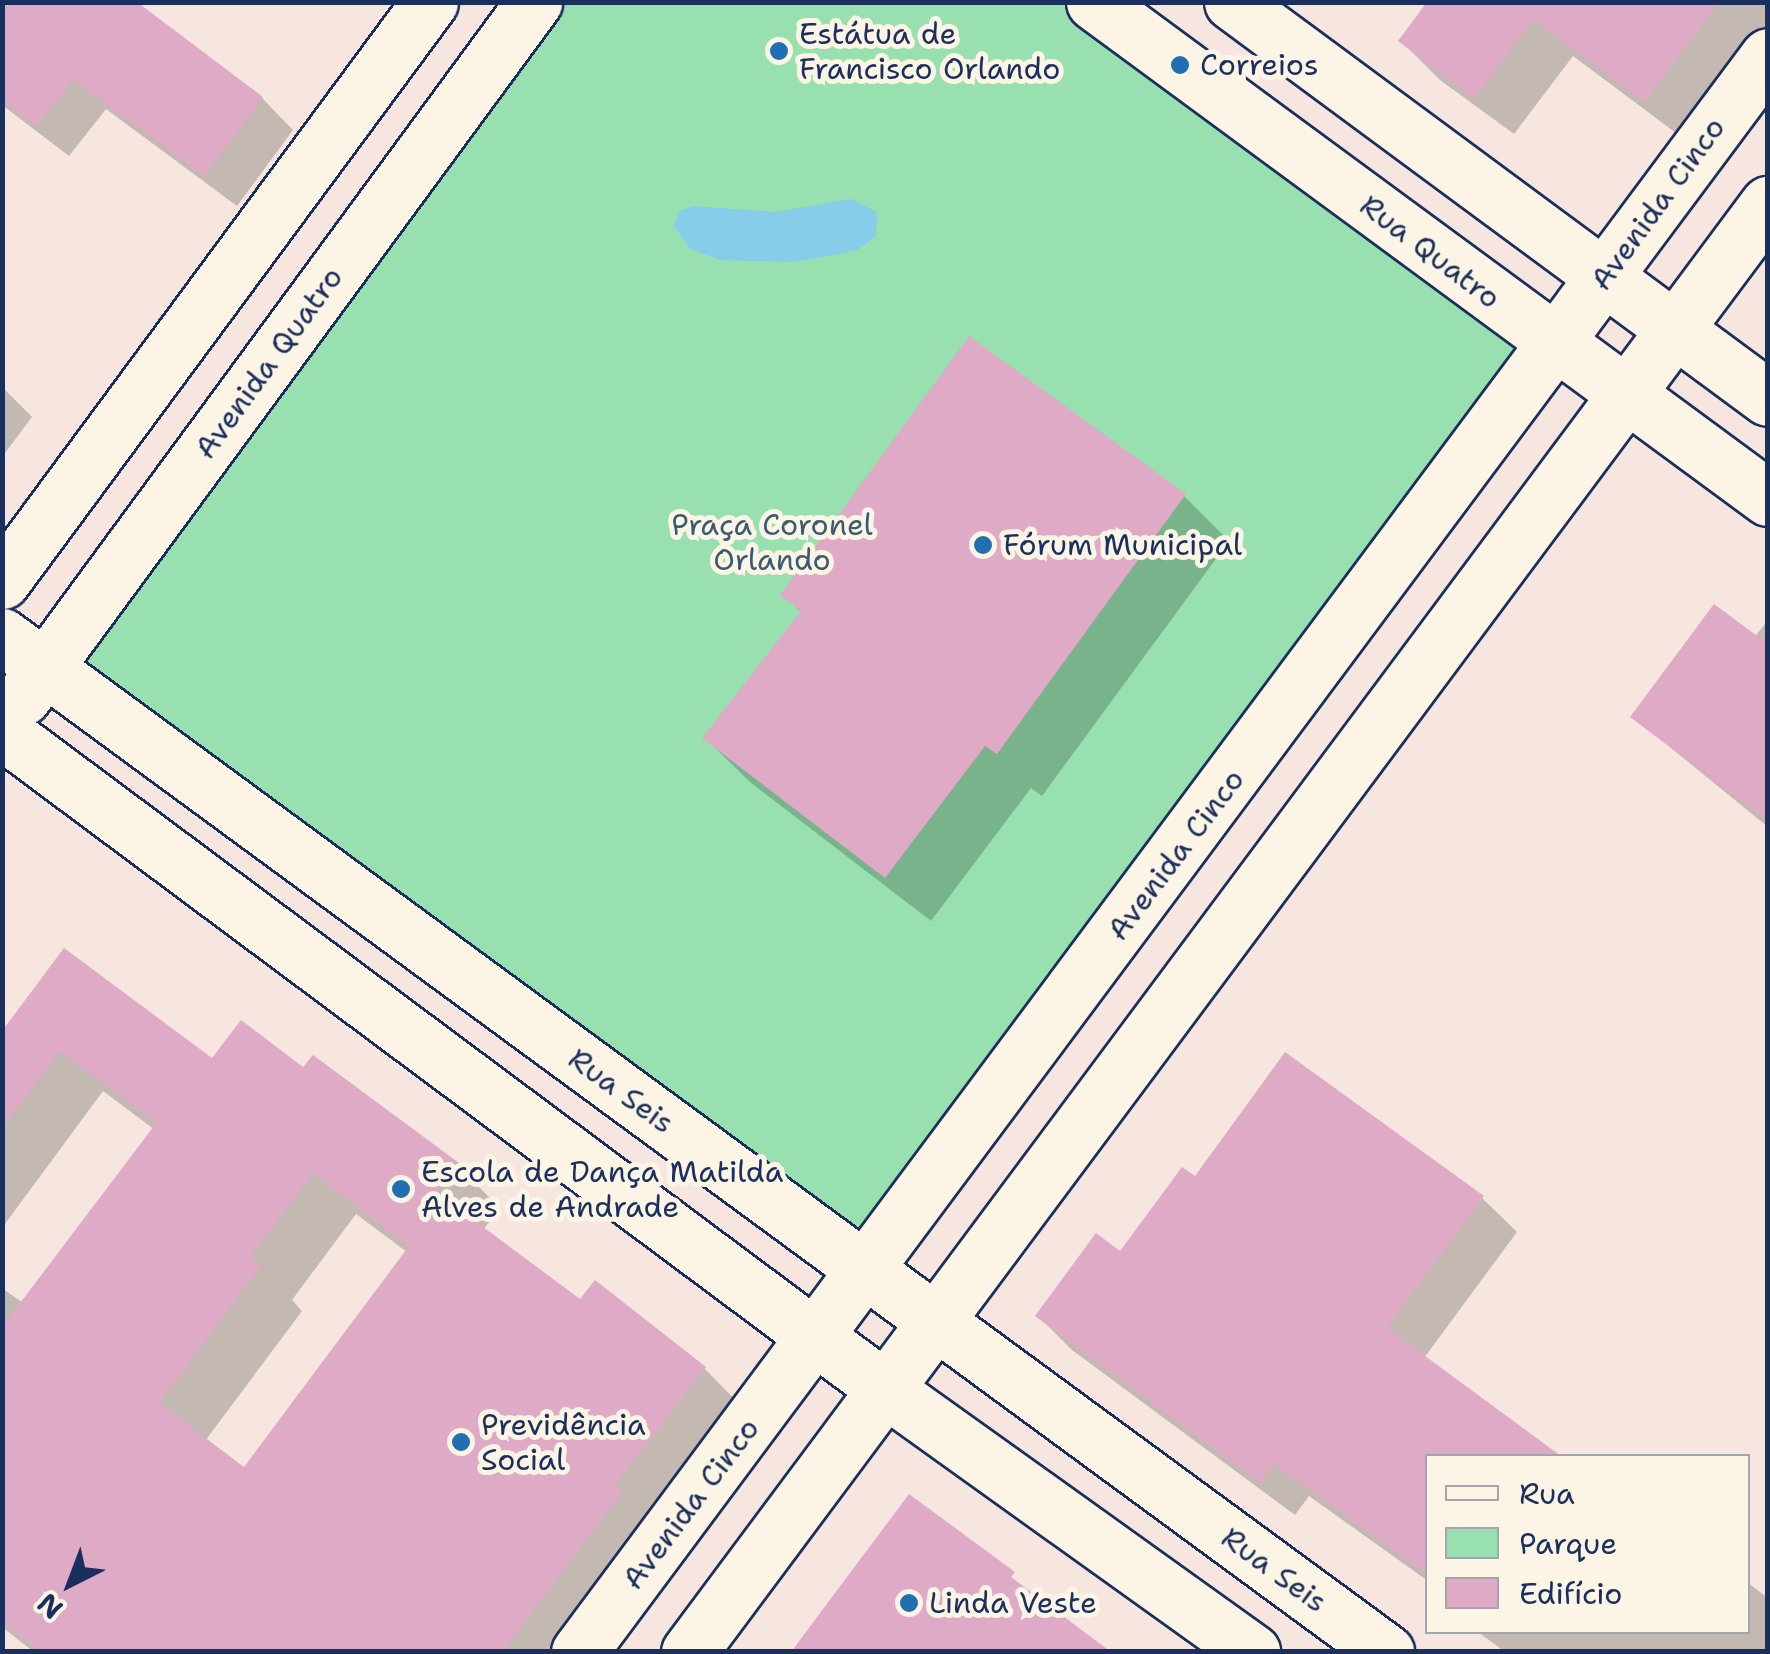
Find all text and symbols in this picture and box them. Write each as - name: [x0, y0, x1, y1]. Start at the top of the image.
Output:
- place label: Estátua de Francisco Orlando: [799, 16, 1060, 86]
- marker: Estátua de Francisco Orlando: [768, 40, 790, 62]
- place label: Correios: [1200, 47, 1319, 83]
- marker: Correios: [1169, 54, 1191, 76]
- street label: Avenida Cinco: [1583, 111, 1733, 297]
- street label: Rua Quatro: [1353, 188, 1507, 316]
- street label: Avenida Quatro: [187, 260, 351, 466]
- park label: Praça Coronel Orlando: [671, 507, 873, 578]
- place label: Fórum Municipal: [1003, 527, 1242, 563]
- marker: Fórum Municipal: [972, 534, 994, 556]
- street label: Avenida Cinco: [1100, 762, 1252, 948]
- street label: Rua Seis: [561, 1041, 681, 1141]
- place label: Escola de Dança Matilda Alves de Andrade: [421, 1154, 784, 1224]
- marker: Escola de Dança Matilda Alves de Andrade: [390, 1178, 412, 1200]
- place label: Previdência Social: [481, 1407, 646, 1478]
- street label: Avenida Cinco: [615, 1411, 767, 1597]
- marker: Previdência Social: [450, 1431, 472, 1453]
- legend: [1425, 1454, 1750, 1634]
- text: Rua: [1519, 1473, 1575, 1514]
- street label: Rua Seis: [1214, 1520, 1334, 1620]
- text: Parque: [1519, 1523, 1617, 1564]
- north arrow: [20, 1534, 120, 1634]
- text: Edifício: [1519, 1573, 1623, 1614]
- text: N: [29, 1585, 71, 1628]
- place label: Linda Veste: [929, 1585, 1097, 1621]
- marker: Linda Veste: [898, 1592, 920, 1614]

